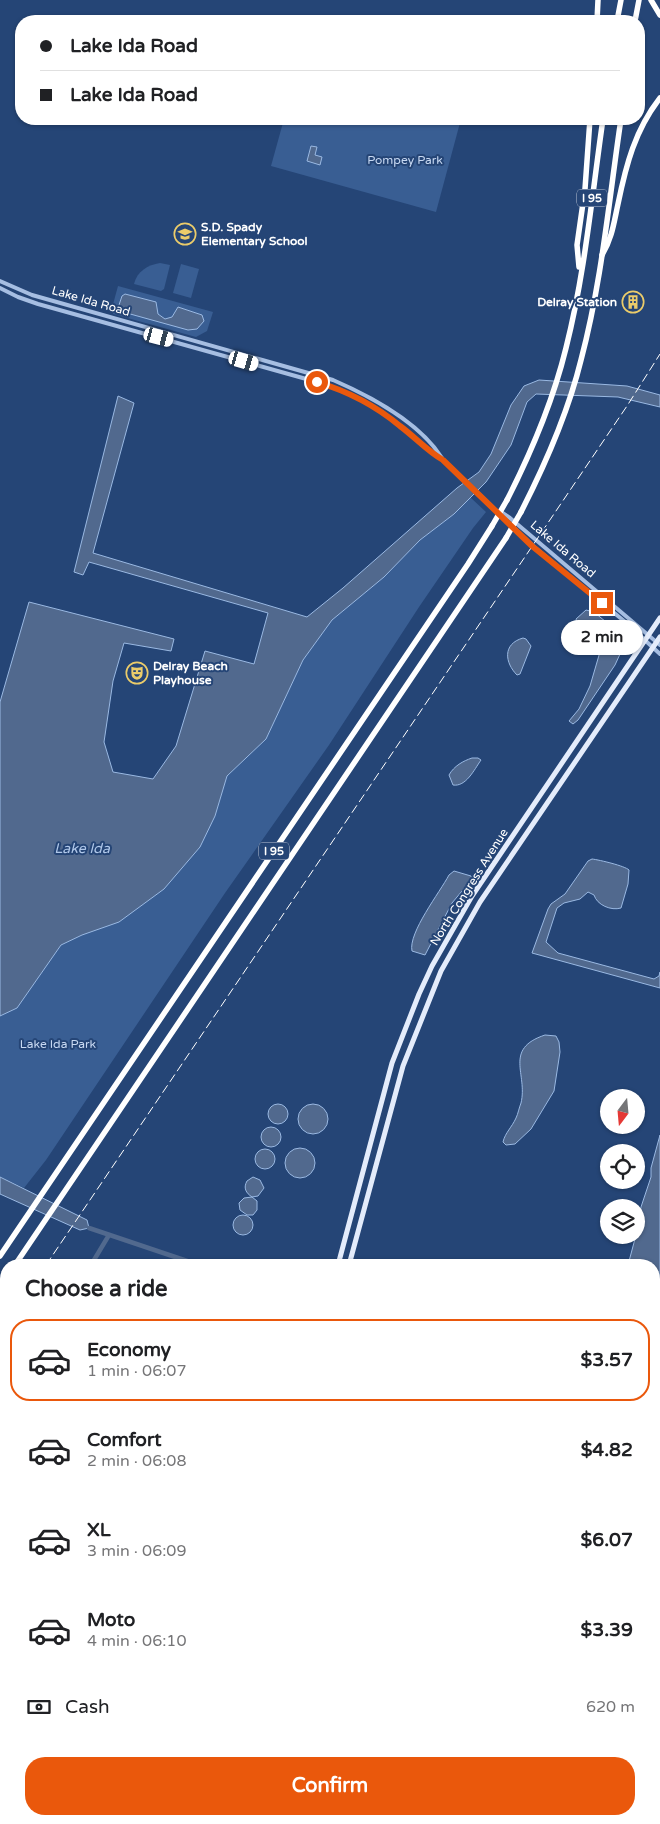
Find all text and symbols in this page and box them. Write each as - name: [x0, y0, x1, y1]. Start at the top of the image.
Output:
- text: Lake Ida Road: [70, 35, 198, 57]
- text: Lake Ida Road: [70, 84, 198, 106]
- park label: Pompey Park: [367, 153, 443, 167]
- road number: I 95: [577, 190, 607, 207]
- place label: S.D. Spady Elementary School: [201, 220, 308, 249]
- school or university icon: S.D. Spady Elementary School: [173, 222, 197, 246]
- street label: Lake Ida Road: [50, 283, 132, 319]
- building icon: Delray Station: [621, 290, 645, 314]
- place label: Delray Station: [537, 295, 617, 310]
- car: [142, 326, 175, 348]
- car: [227, 350, 260, 372]
- route start: [306, 371, 328, 393]
- street label: Lake Ida Road: [528, 518, 598, 580]
- route end: [591, 592, 613, 614]
- callout: 2 min: [561, 620, 643, 656]
- text: 2 min: [581, 627, 623, 647]
- place label: Delray Beach Playhouse: [153, 659, 228, 688]
- theatre icon: Delray Beach Playhouse: [125, 661, 149, 685]
- street label: North Congress Avenue: [427, 826, 511, 948]
- water label: Lake Ida: [54, 840, 111, 857]
- road number: I 95: [259, 842, 289, 859]
- park label: Lake Ida Park: [20, 1037, 97, 1051]
- north arrow: [600, 1089, 645, 1134]
- map controls: [600, 1089, 645, 1244]
- button: locate: [600, 1144, 645, 1189]
- button: layers: [600, 1199, 645, 1244]
- text: Choose a ride: [25, 1276, 168, 1302]
- icon: car: [27, 1338, 72, 1383]
- text: Economy: [87, 1339, 171, 1361]
- text: $3.57: [581, 1349, 633, 1371]
- text: 1 min · 06:07: [87, 1361, 186, 1381]
- icon: car: [27, 1428, 72, 1473]
- text: Comfort: [87, 1429, 161, 1451]
- text: $4.82: [581, 1439, 633, 1461]
- text: 2 min · 06:08: [87, 1451, 186, 1471]
- icon: car: [27, 1518, 72, 1563]
- text: XL: [87, 1519, 111, 1541]
- text: $6.07: [581, 1529, 633, 1551]
- text: 3 min · 06:09: [87, 1541, 186, 1561]
- icon: car: [27, 1608, 72, 1653]
- text: Moto: [87, 1609, 135, 1631]
- text: $3.39: [581, 1619, 633, 1641]
- text: 4 min · 06:10: [87, 1631, 186, 1651]
- icon: cash: [25, 1693, 53, 1721]
- text: Cash: [65, 1696, 110, 1718]
- text: 620 m: [586, 1697, 635, 1717]
- button: Confirm: [25, 1757, 635, 1815]

